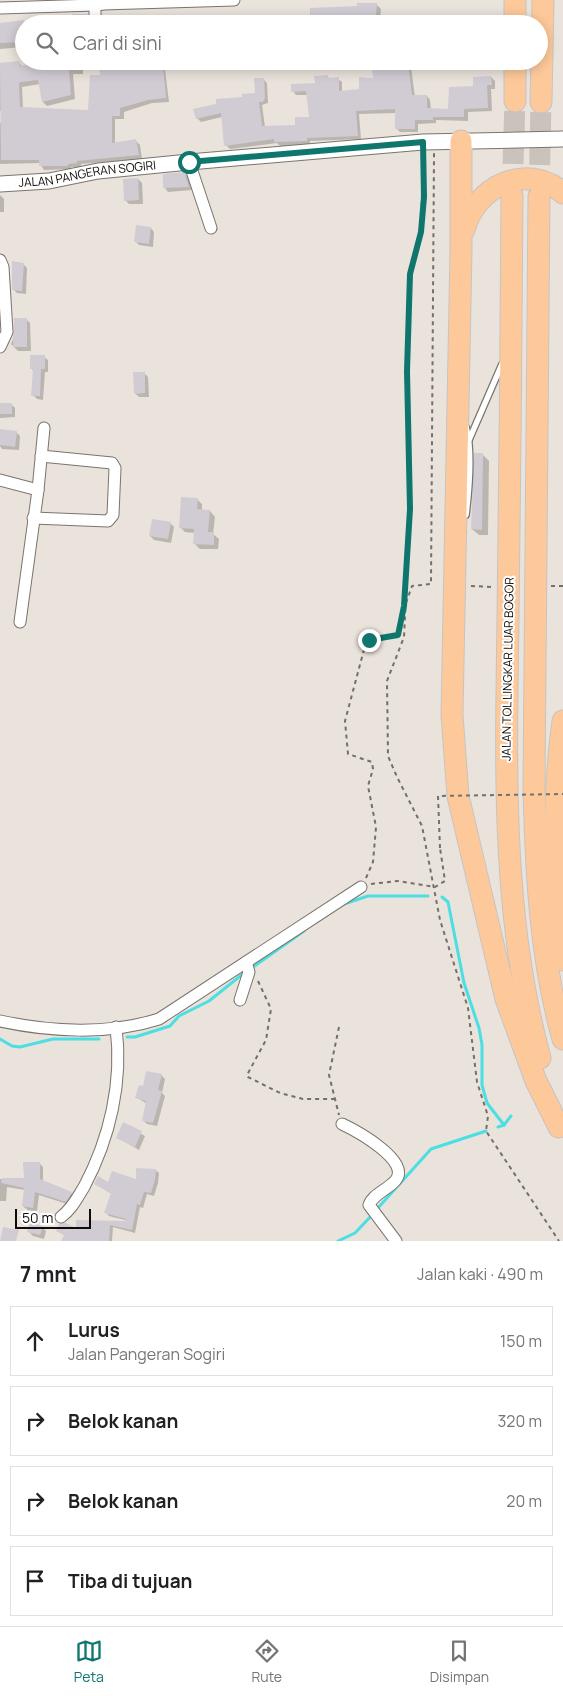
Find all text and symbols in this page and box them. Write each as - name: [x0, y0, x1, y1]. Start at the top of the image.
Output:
- search box: [15, 15, 548, 70]
- icon: search: [33, 29, 61, 57]
- text: Cari di sini: [73, 30, 162, 56]
- route start: [178, 151, 201, 174]
- street label: JALAN PANGERAN SOGIRI: [18, 156, 157, 191]
- street label: JALAN TOL LINGKAR LUAR BOGOR: [497, 577, 518, 761]
- route end: [358, 629, 381, 652]
- scale bar: [15, 1206, 91, 1229]
- text: 50 m: [22, 1208, 53, 1227]
- text: 7 mnt: [20, 1260, 77, 1288]
- text: Jalan kaki · 490 m: [417, 1263, 543, 1285]
- text: Lurus: [68, 1317, 120, 1343]
- icon: ahead: [21, 1327, 49, 1355]
- text: 150 m: [500, 1330, 542, 1352]
- text: Jalan Pangeran Sogiri: [68, 1343, 225, 1365]
- icon: right: [21, 1407, 49, 1435]
- text: Belok kanan: [68, 1408, 178, 1434]
- text: 320 m: [498, 1410, 542, 1432]
- icon: right: [21, 1487, 49, 1515]
- text: Belok kanan: [68, 1488, 178, 1514]
- text: 20 m: [506, 1490, 542, 1512]
- icon: arrive: [21, 1567, 49, 1595]
- text: Tiba di tujuan: [68, 1568, 192, 1594]
- tab: Peta: [74, 1637, 104, 1686]
- tab: Rute: [251, 1637, 282, 1686]
- tab: Disimpan: [430, 1637, 489, 1686]

